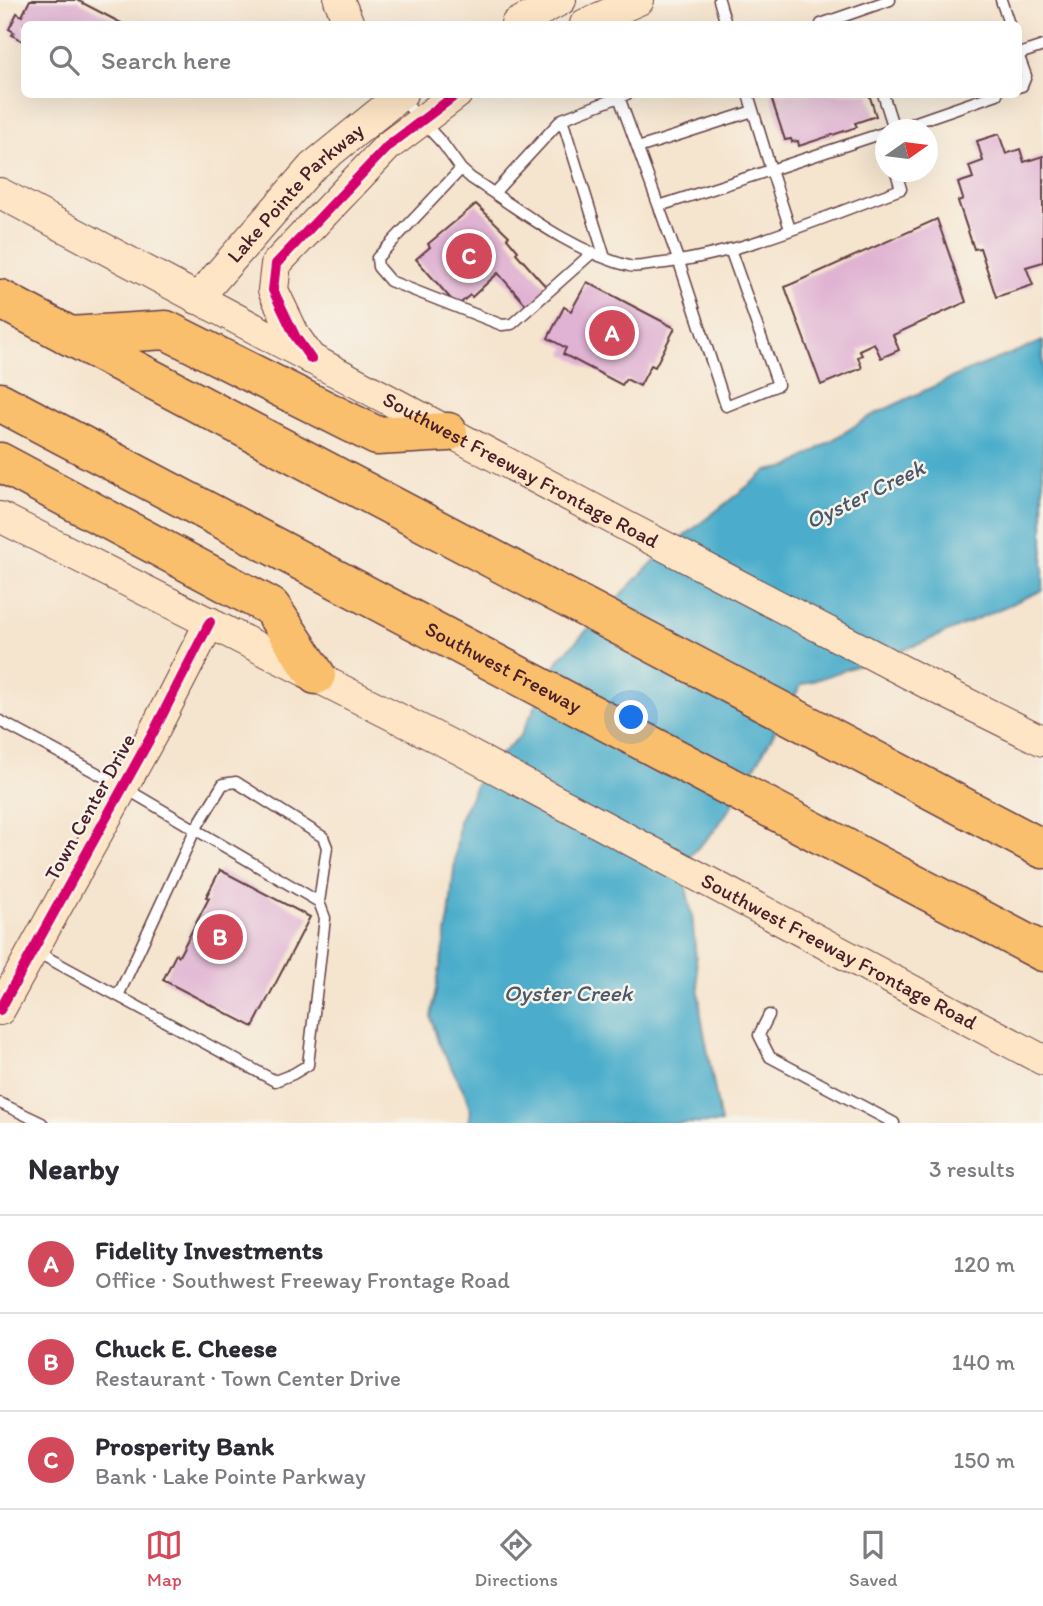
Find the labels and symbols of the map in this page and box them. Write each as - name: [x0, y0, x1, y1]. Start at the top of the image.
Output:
- street label: Lake Pointe Parkway: [221, 117, 369, 268]
- north arrow: [875, 119, 938, 182]
- pin: C: [446, 230, 492, 282]
- pin: A: [589, 307, 635, 359]
- street label: Southwest Freeway Frontage Road: [379, 386, 664, 553]
- water label: Oyster Creek: [801, 453, 930, 535]
- street label: Southwest Freeway: [421, 615, 586, 719]
- your location: [614, 700, 648, 734]
- street label: Town Center Drive: [39, 729, 140, 885]
- street label: Southwest Freeway Frontage Road: [697, 867, 982, 1035]
- pin: B: [197, 911, 243, 963]
- water label: Oyster Creek: [504, 979, 634, 1007]

